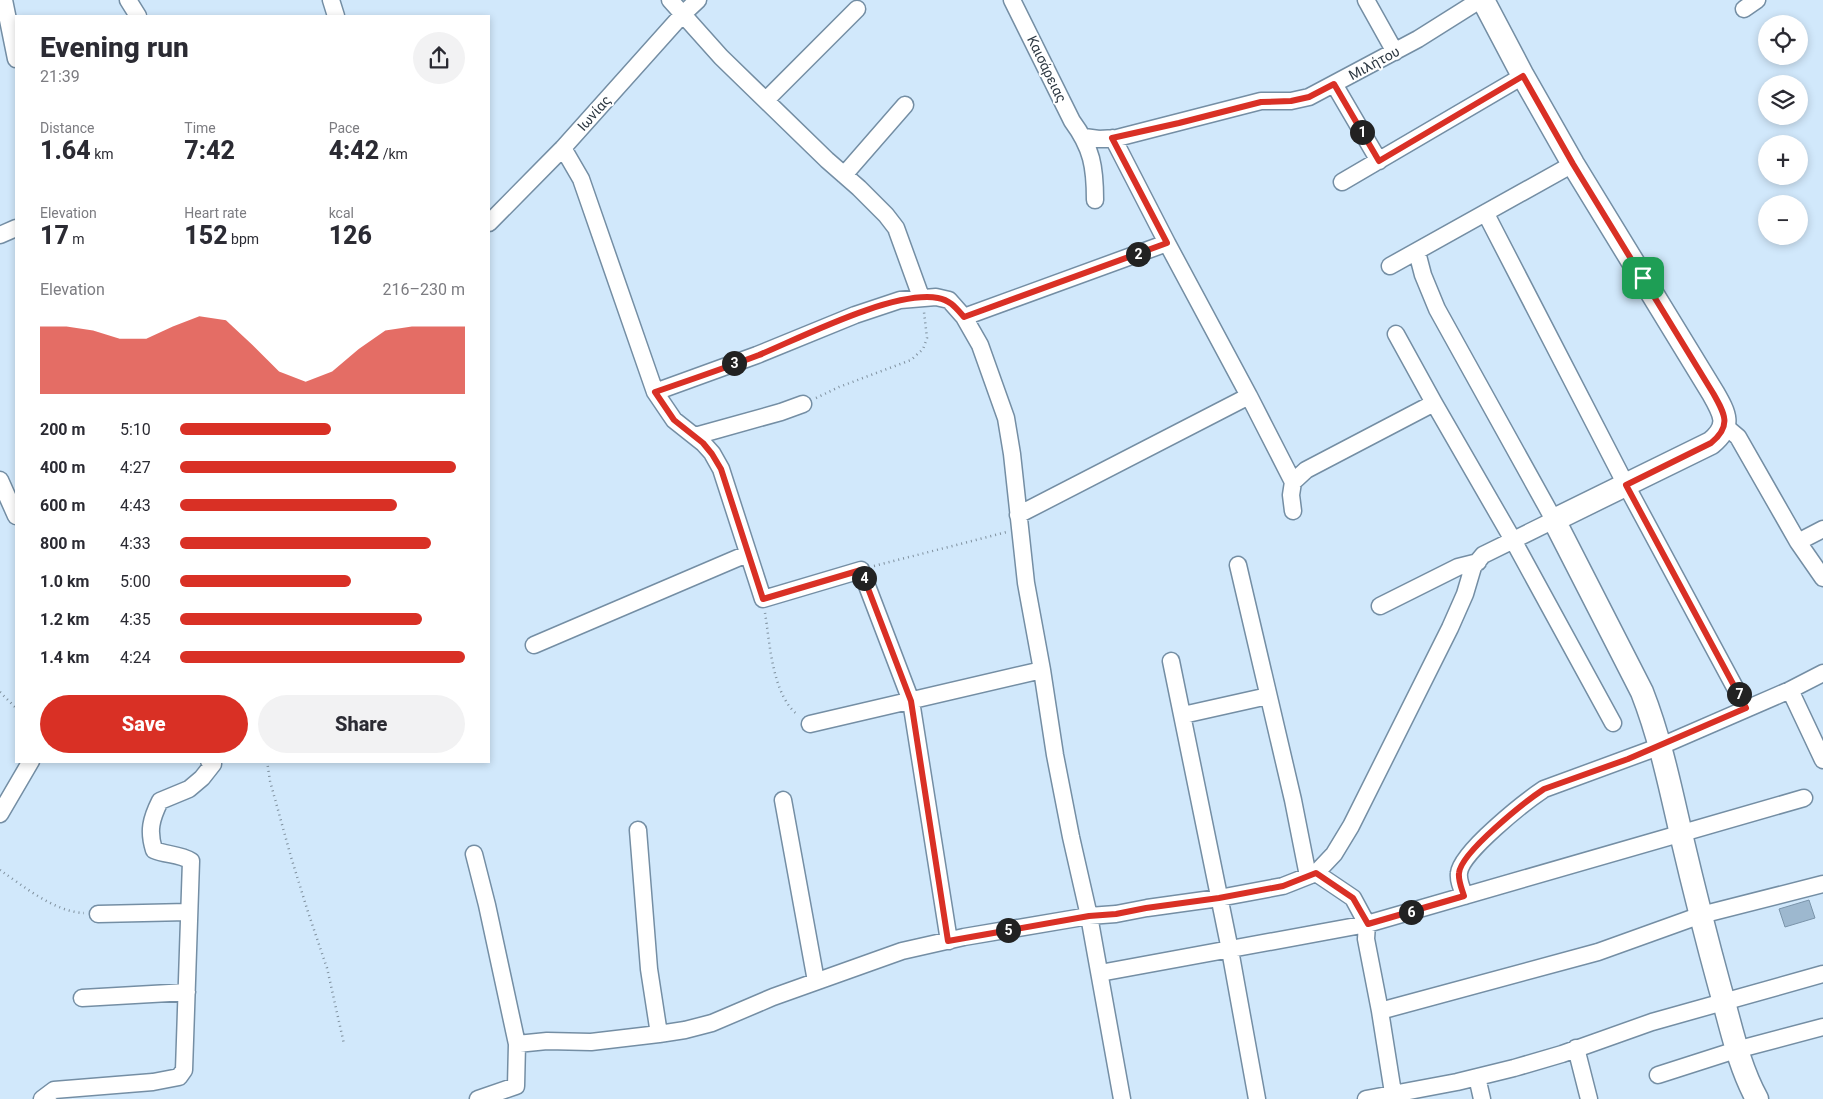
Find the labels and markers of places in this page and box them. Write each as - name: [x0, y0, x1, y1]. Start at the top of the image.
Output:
- pin: 1: [1350, 120, 1374, 144]
- pin: 2: [1126, 242, 1150, 266]
- pin: [1622, 257, 1664, 299]
- pin: 3: [722, 350, 746, 376]
- pin: 4: [852, 566, 876, 590]
- pin: 7: [1726, 682, 1752, 706]
- pin: 6: [1398, 900, 1424, 924]
- pin: 5: [996, 918, 1020, 942]

